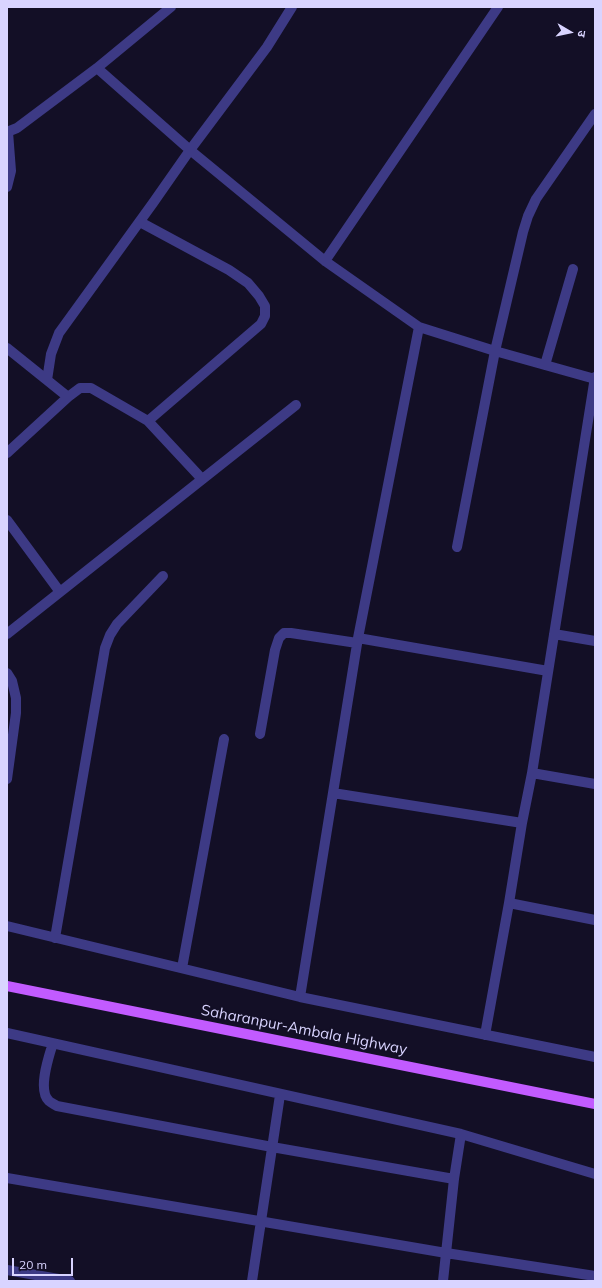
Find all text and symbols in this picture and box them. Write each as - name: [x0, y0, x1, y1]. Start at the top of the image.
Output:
- north arrow: [550, 12, 590, 52]
- text: उ: [574, 30, 589, 38]
- street label: Saharanpur-Ambala Highway: [199, 1001, 409, 1059]
- scale bar: [14, 1250, 75, 1276]
- text: 20 m: [19, 1257, 47, 1272]

